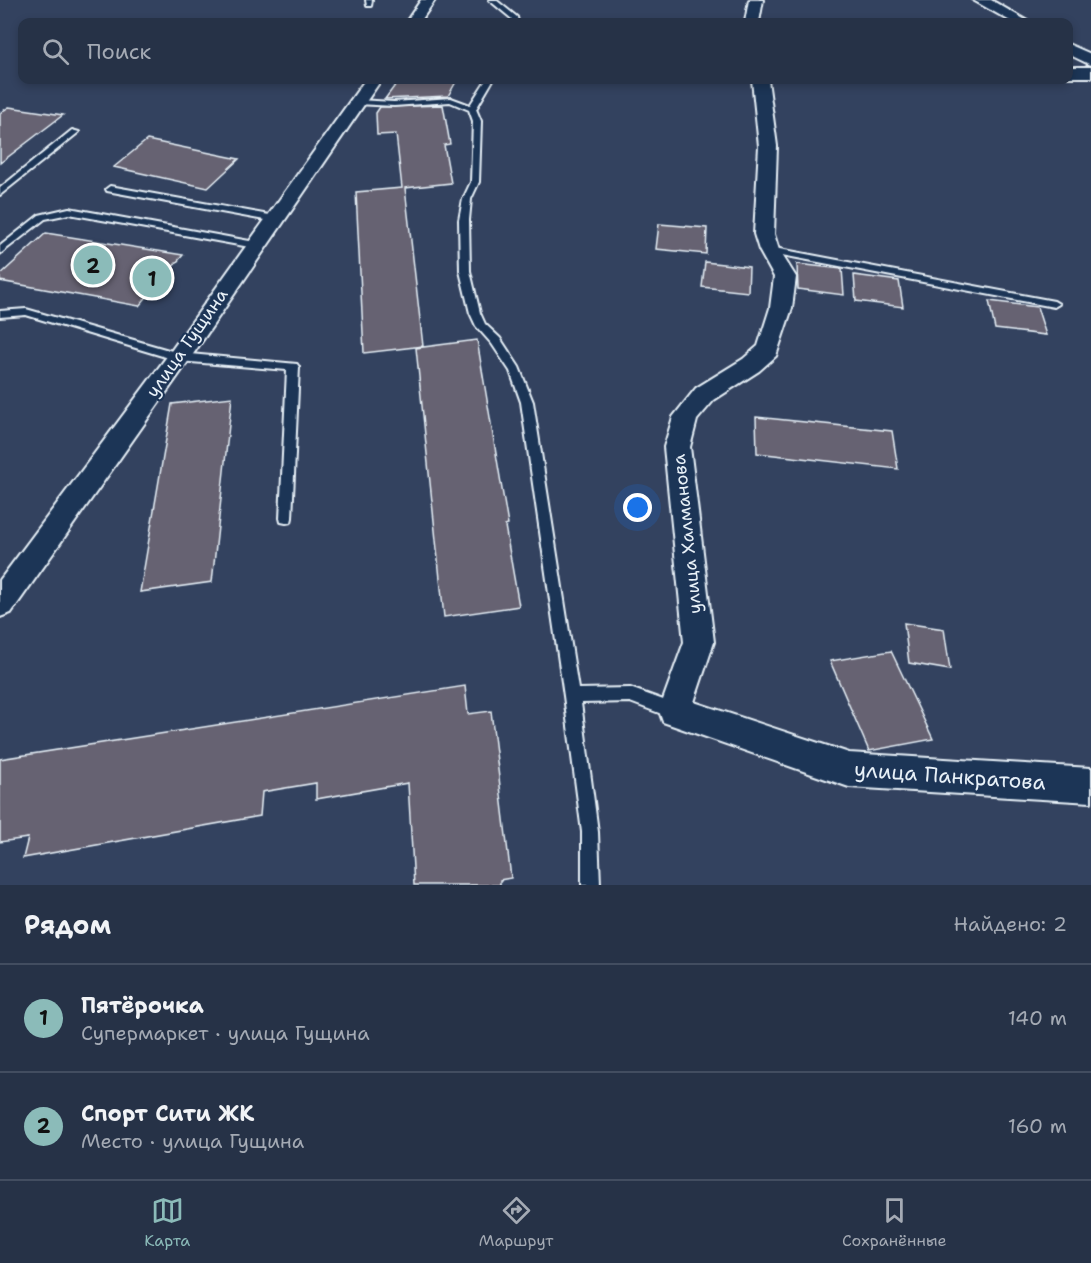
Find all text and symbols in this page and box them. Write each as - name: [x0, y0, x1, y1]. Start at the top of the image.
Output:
- search box: [18, 18, 1073, 84]
- icon: search: [39, 35, 72, 68]
- text: Поиск: [87, 37, 151, 66]
- pin: 2: [74, 242, 112, 288]
- pin: 1: [132, 256, 172, 300]
- street label: улица Гущина: [141, 284, 233, 402]
- street label: улица Халманова: [667, 453, 707, 615]
- your location: [623, 493, 652, 522]
- street label: улица Панкратова: [853, 755, 1047, 797]
- text: Рядом: [24, 907, 111, 942]
- text: Найдено: 2: [954, 911, 1067, 937]
- text: Пятёрочка: [81, 991, 204, 1020]
- text: 1: [39, 1005, 48, 1031]
- text: 140 m: [1008, 1005, 1067, 1031]
- text: Супермаркет · улица Гущина: [81, 1020, 370, 1046]
- text: Спорт Сити ЖК: [81, 1099, 254, 1128]
- text: 2: [37, 1113, 51, 1139]
- text: 160 m: [1008, 1113, 1067, 1139]
- text: Место · улица Гущина: [81, 1128, 304, 1154]
- tab: Карта: [144, 1194, 190, 1251]
- tab: Маршрут: [479, 1194, 553, 1251]
- tab: Сохранённые: [842, 1194, 947, 1251]

